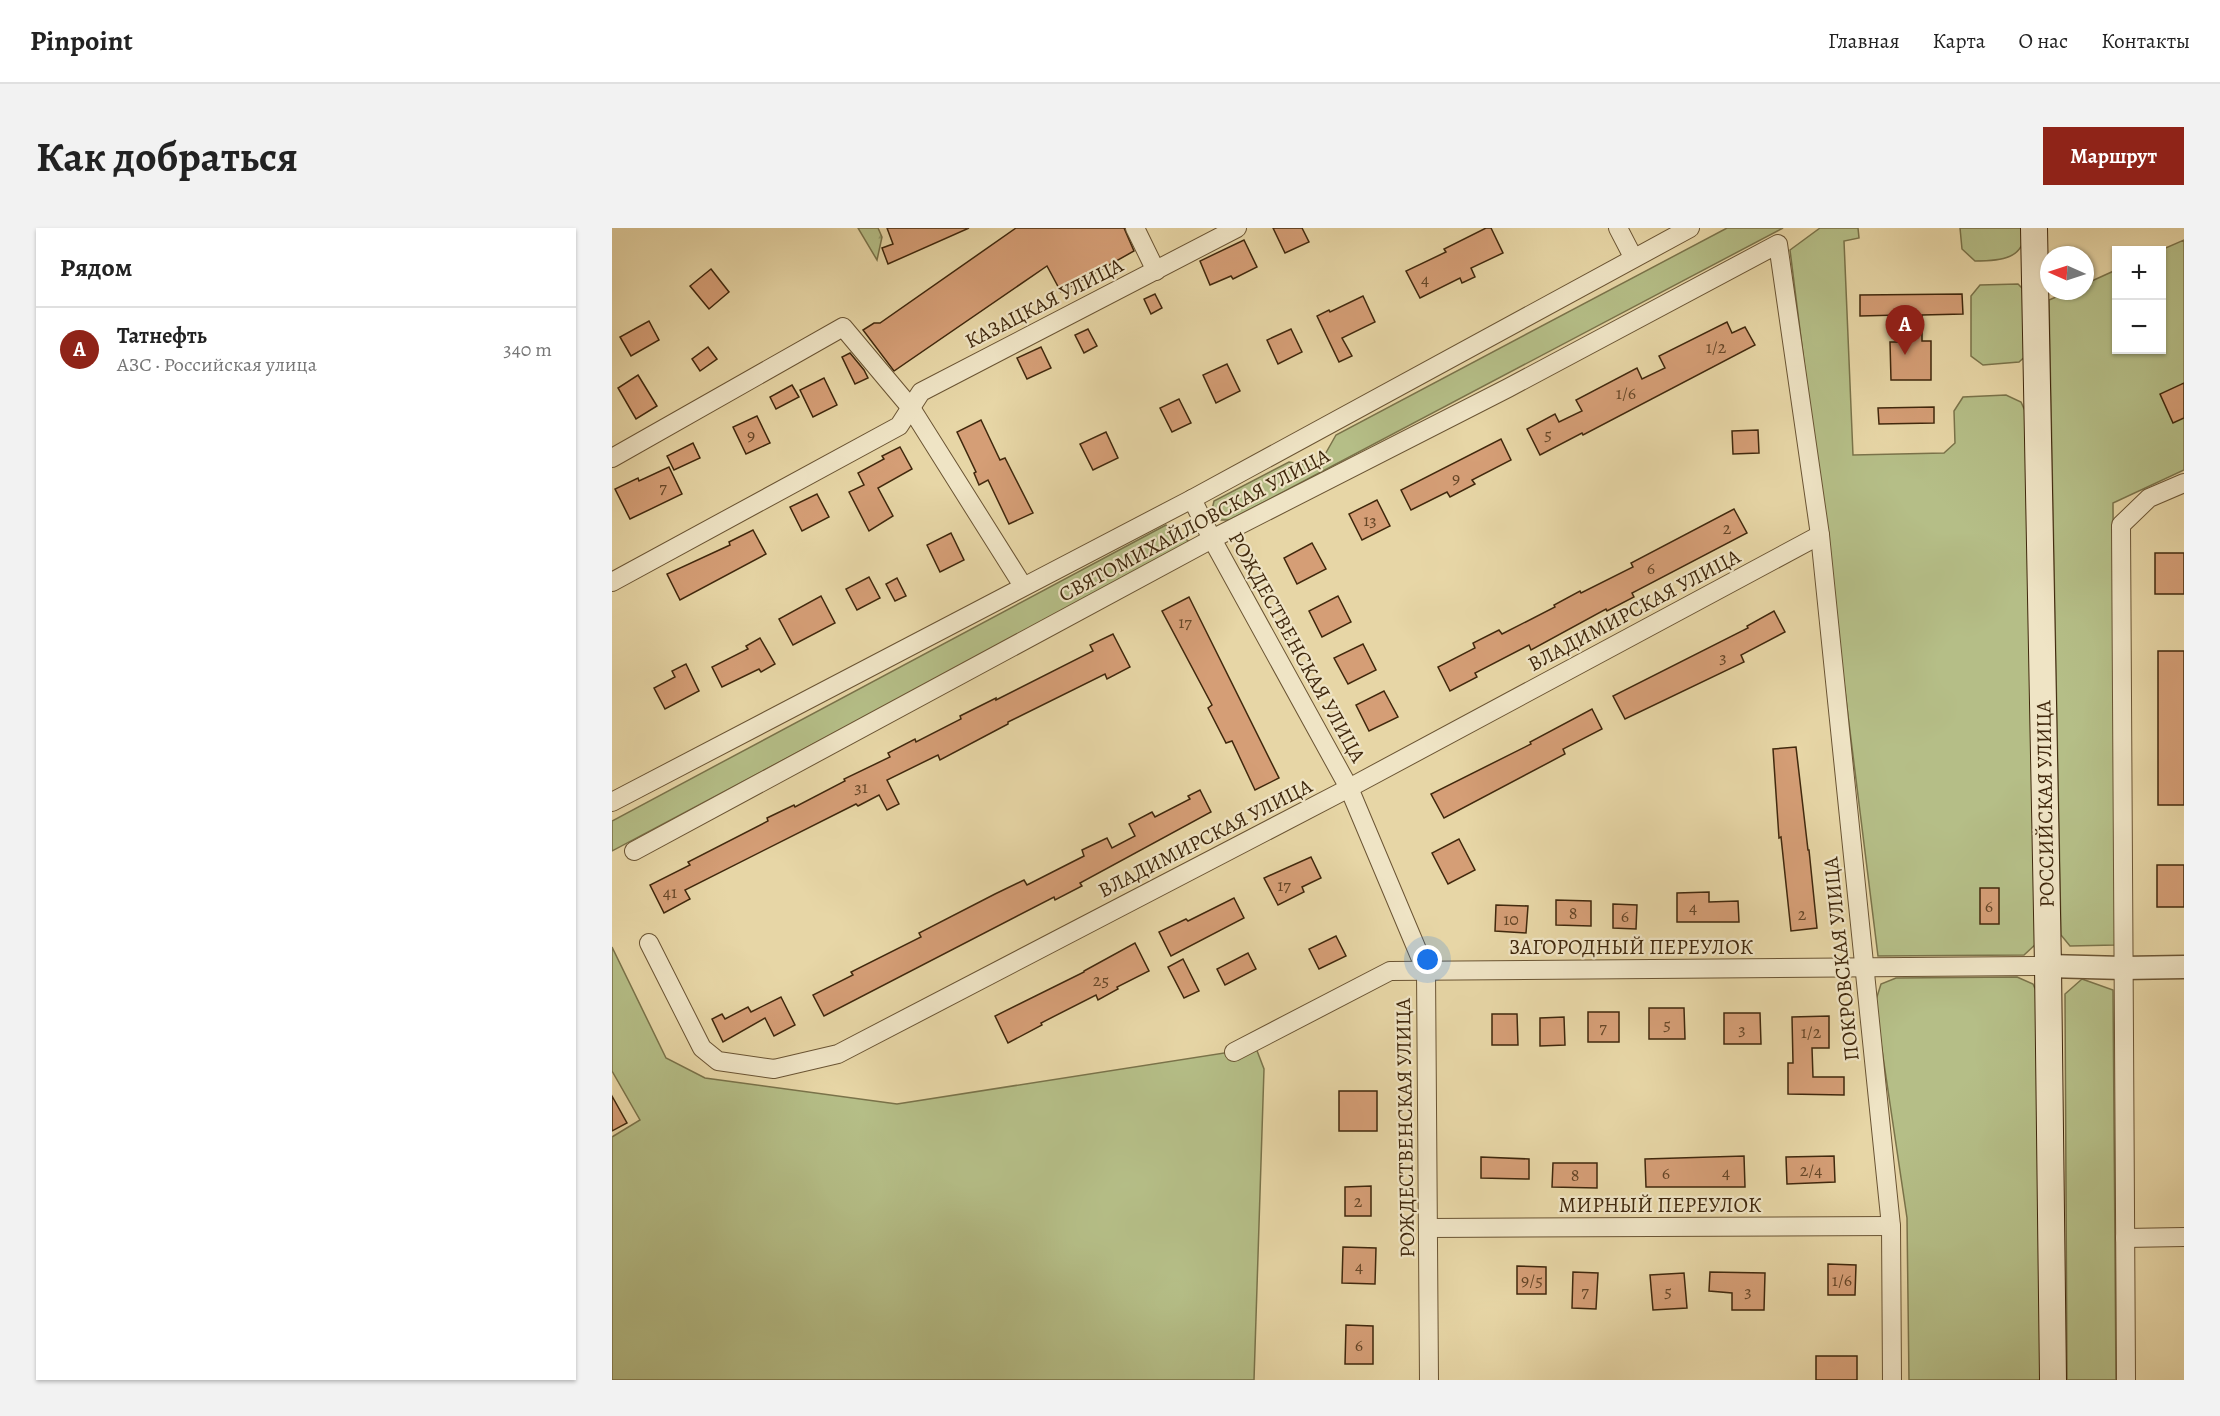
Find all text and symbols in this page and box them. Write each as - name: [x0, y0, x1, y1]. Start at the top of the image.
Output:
- text: Pinpoint: [30, 22, 133, 60]
- text: Главная: [1828, 27, 1900, 55]
- text: Карта: [1933, 27, 1985, 55]
- text: О нас: [2018, 27, 2068, 55]
- text: Контакты: [2101, 27, 2190, 55]
- button: Маршрут: [2043, 127, 2184, 185]
- text: Как добраться: [36, 128, 298, 185]
- north arrow: [2040, 246, 2094, 300]
- map controls: [2112, 246, 2166, 354]
- button: +: [2112, 246, 2166, 300]
- text: Рядом: [60, 250, 132, 285]
- street label: КАЗАЦКАЯ УЛИЦА: [960, 251, 1128, 355]
- house number: 4: [1421, 267, 1429, 291]
- button: −: [2112, 300, 2166, 354]
- pin: A: [1886, 306, 1924, 355]
- text: Татнефть: [117, 321, 207, 351]
- house number: 1/2: [1706, 335, 1727, 359]
- text: A: [73, 336, 86, 363]
- text: 340 m: [503, 336, 552, 363]
- text: АЗС · Российская улица: [117, 351, 317, 378]
- house number: 1/6: [1616, 381, 1636, 405]
- house number: 5: [1544, 422, 1552, 446]
- house number: 9: [747, 423, 755, 447]
- street label: СВЯТОМИХАЙЛОВСКАЯ УЛИЦА: [1054, 441, 1335, 608]
- house number: 9: [1452, 466, 1460, 490]
- house number: 7: [659, 475, 667, 499]
- house number: 13: [1363, 508, 1377, 532]
- house number: 2: [1723, 516, 1732, 540]
- street label: РОЖДЕСТВЕНСКАЯ УЛИЦА: [1222, 527, 1373, 768]
- street label: ВЛАДИМИРСКАЯ УЛИЦА: [1523, 542, 1746, 678]
- house number: 6: [1647, 556, 1655, 580]
- house number: 17: [1178, 610, 1192, 634]
- house number: 3: [1719, 645, 1727, 669]
- street label: РОССИЙСКАЯ УЛИЦА: [2029, 699, 2061, 908]
- street label: ВЛАДИМИРСКАЯ УЛИЦА: [1093, 771, 1317, 904]
- house number: 31: [854, 775, 868, 799]
- street label: ПОКРОВСКАЯ УЛИЦА: [1816, 855, 1866, 1062]
- house number: 17: [1277, 873, 1291, 897]
- house number: 41: [663, 880, 677, 904]
- house number: 6: [1985, 894, 1993, 918]
- house number: 4: [1689, 895, 1697, 919]
- house number: 8: [1569, 901, 1577, 925]
- house number: 2: [1798, 902, 1807, 926]
- house number: 6: [1621, 904, 1629, 928]
- house number: 10: [1503, 907, 1519, 931]
- street label: ЗАГОРОДНЫЙ ПЕРЕУЛОК: [1509, 933, 1754, 961]
- your location: [1413, 945, 1442, 974]
- house number: 25: [1093, 968, 1109, 992]
- street label: РОЖДЕСТВЕНСКАЯ УЛИЦА: [1389, 997, 1421, 1258]
- house number: 5: [1663, 1012, 1671, 1036]
- house number: 7: [1599, 1015, 1607, 1039]
- house number: 3: [1738, 1017, 1746, 1041]
- house number: 1/2: [1801, 1020, 1822, 1044]
- house number: 2/4: [1800, 1158, 1822, 1182]
- house number: 4: [1722, 1160, 1730, 1184]
- house number: 6: [1662, 1161, 1670, 1185]
- house number: 8: [1571, 1163, 1579, 1187]
- house number: 2: [1354, 1189, 1363, 1213]
- street label: МИРНЫЙ ПЕРЕУЛОК: [1559, 1191, 1762, 1219]
- house number: 4: [1355, 1254, 1363, 1278]
- house number: 9/5: [1521, 1268, 1543, 1292]
- house number: 1/6: [1832, 1268, 1852, 1292]
- house number: 7: [1581, 1279, 1589, 1303]
- house number: 5: [1664, 1279, 1672, 1303]
- house number: 3: [1744, 1279, 1752, 1303]
- house number: 6: [1355, 1333, 1363, 1357]

